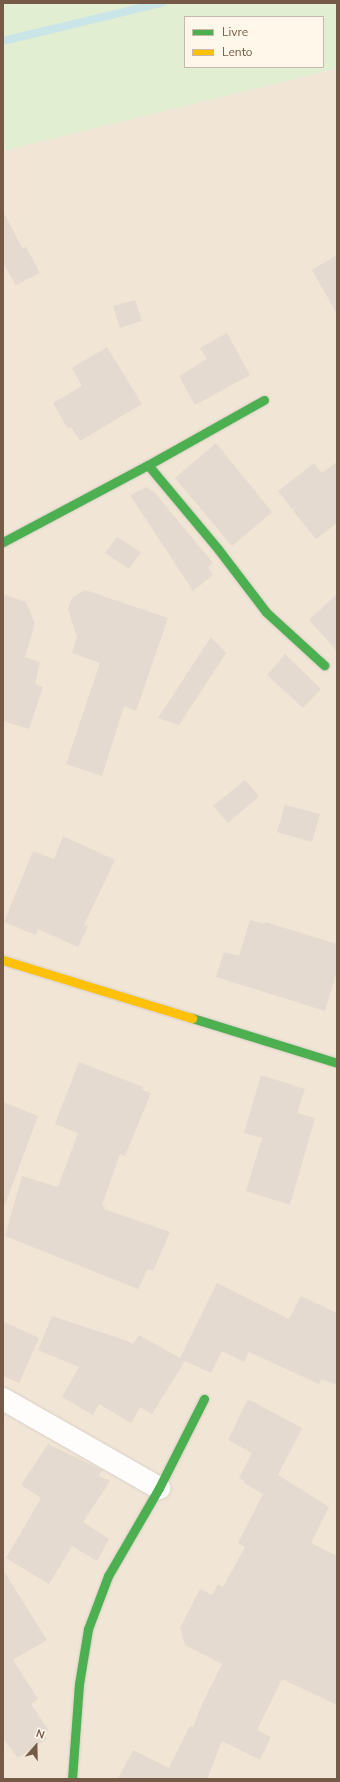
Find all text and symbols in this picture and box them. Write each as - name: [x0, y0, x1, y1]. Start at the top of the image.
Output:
- legend: [184, 16, 324, 68]
- text: Livre: [222, 24, 248, 40]
- text: Lento: [222, 44, 252, 60]
- north arrow: [16, 1726, 56, 1766]
- text: N: [34, 1726, 47, 1743]

